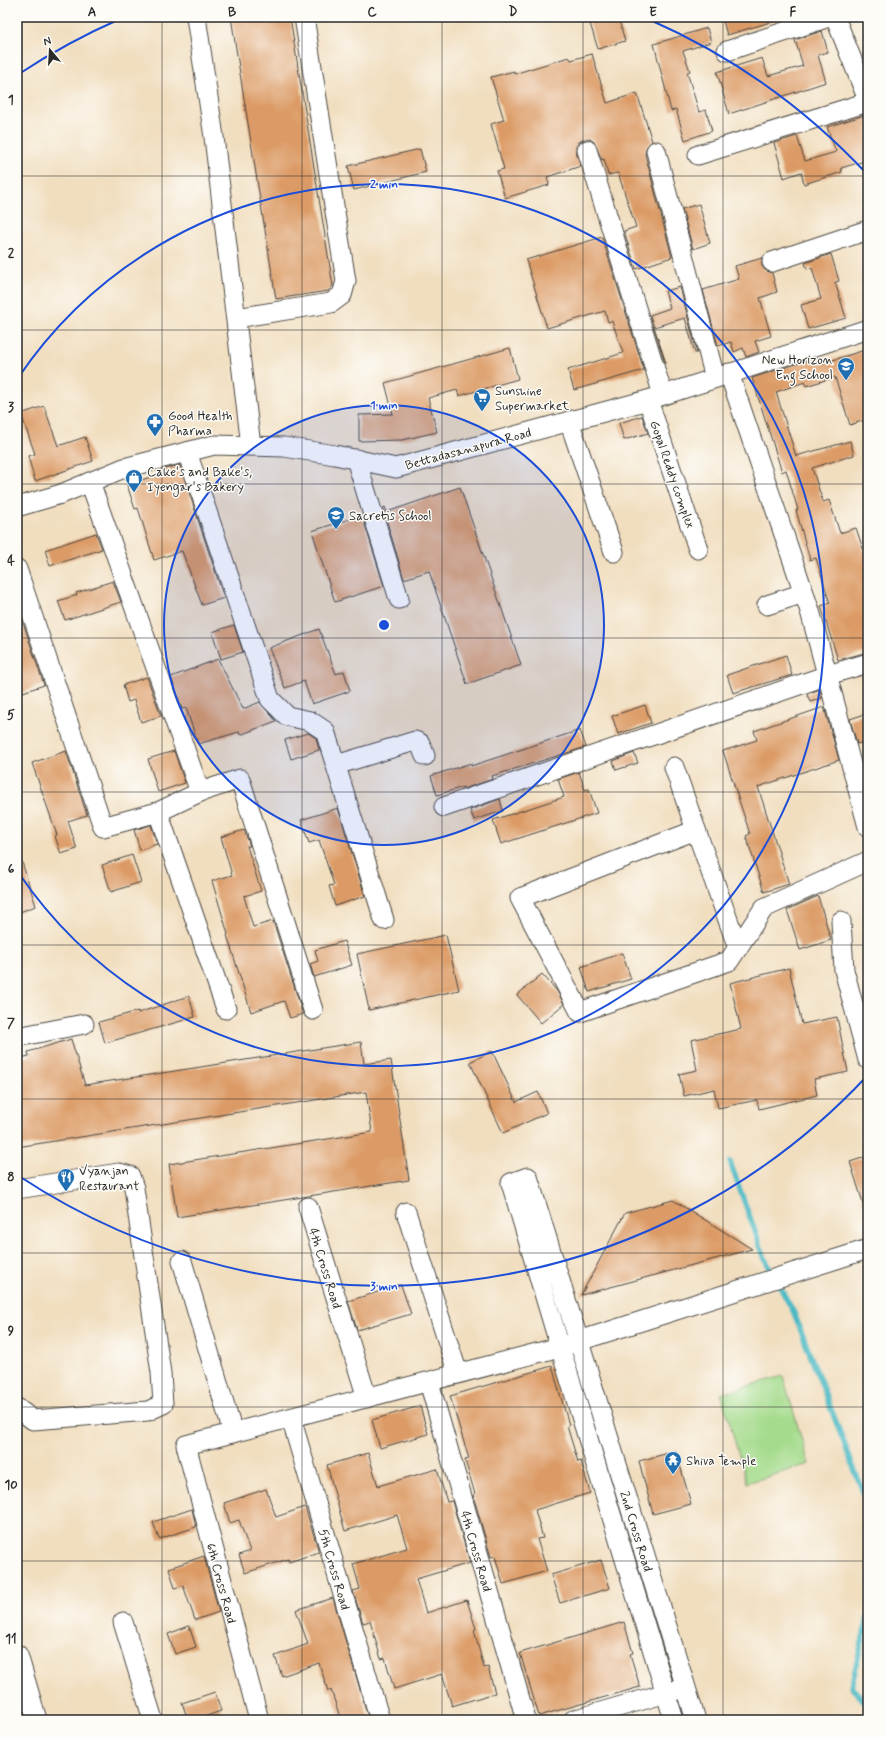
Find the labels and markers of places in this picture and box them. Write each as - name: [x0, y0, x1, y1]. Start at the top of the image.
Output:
- place label: New Horizon Eng School: [762, 352, 833, 386]
- school or university icon: New Horizon Eng School: [836, 356, 856, 381]
- place label: Sunshine Supermarket: [495, 383, 570, 415]
- supermarket icon: Sunshine Supermarket: [472, 387, 492, 412]
- place label: Good Health Pharma: [168, 408, 232, 440]
- pharmacy icon: Good Health Pharma: [145, 412, 165, 437]
- place label: Cake's and Bake's, Iyengar's Bakery: [147, 464, 252, 497]
- shop icon: Cake's and Bake's, Iyengar's Bakery: [124, 468, 144, 493]
- school or university icon: Sacretis School: [326, 505, 346, 530]
- place label: Sacretis School: [349, 508, 432, 525]
- centre of rings: [377, 618, 391, 632]
- place label: Vyanjan Restaurant: [79, 1163, 139, 1195]
- restaurant icon: Vyanjan Restaurant: [56, 1167, 76, 1192]
- temple icon: Shiva Temple: [663, 1450, 683, 1475]
- place label: Shiva Temple: [686, 1453, 756, 1470]

